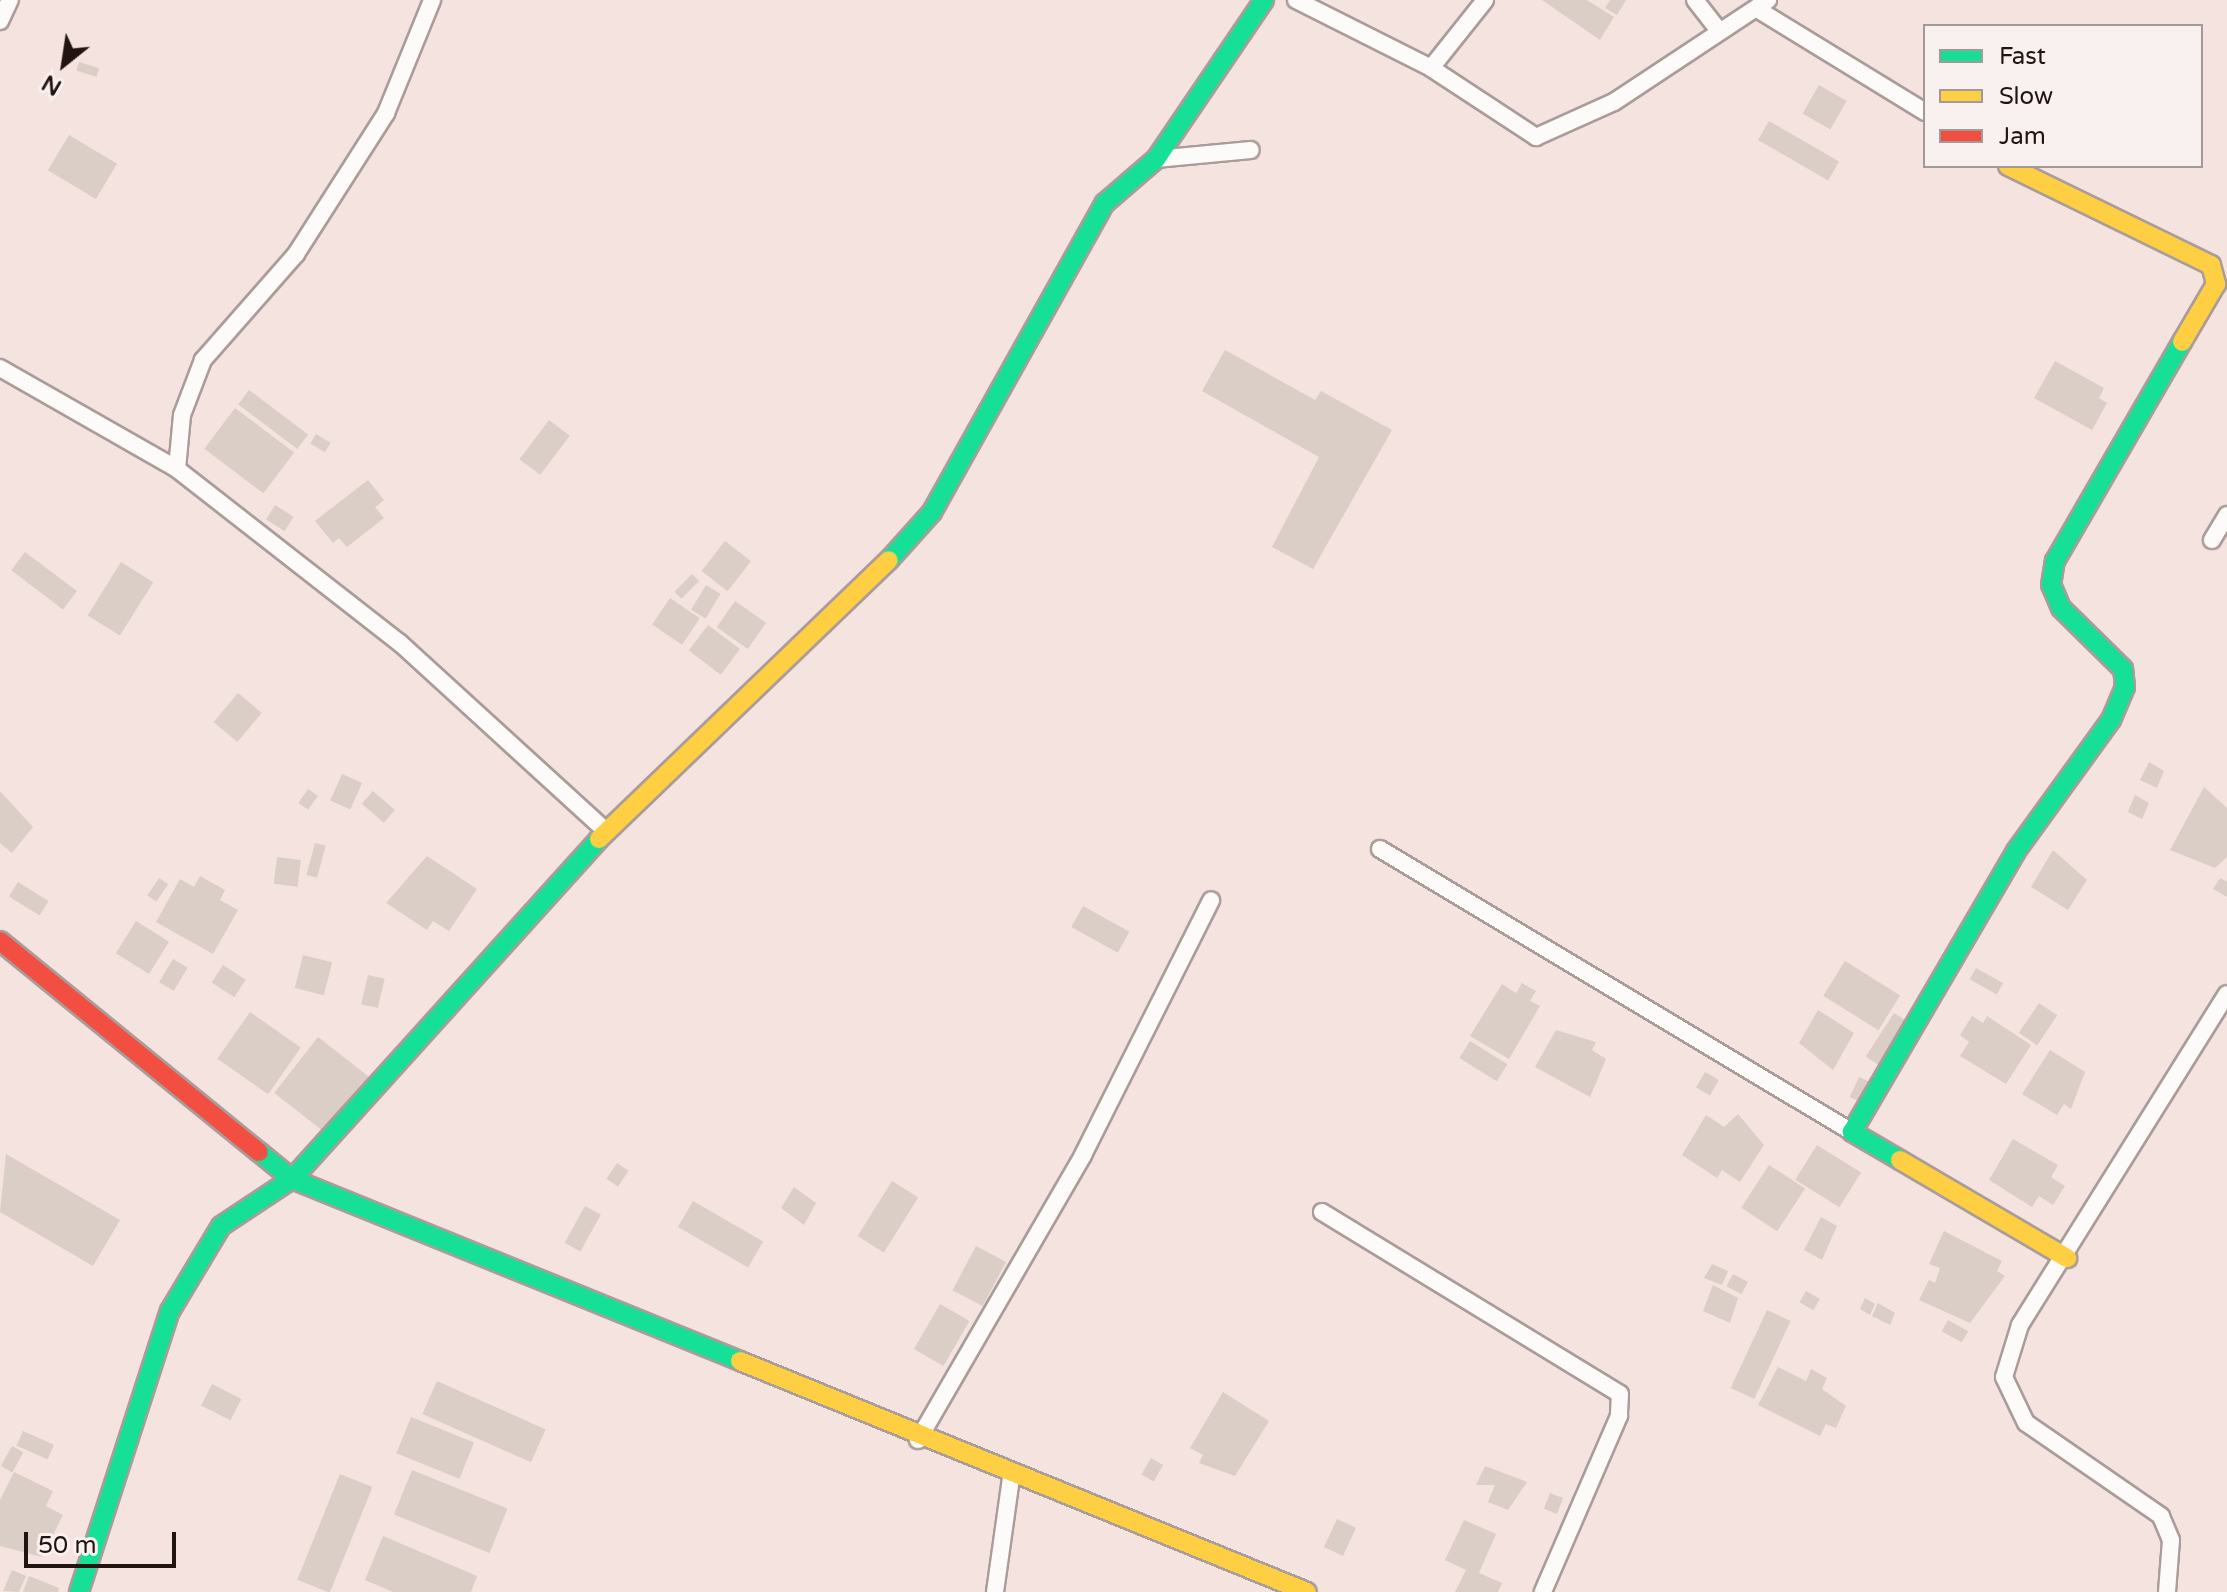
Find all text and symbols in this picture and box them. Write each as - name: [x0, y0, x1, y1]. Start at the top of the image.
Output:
- north arrow: [24, 24, 104, 104]
- legend: [1923, 24, 2203, 168]
- text: Fast: [1999, 42, 2046, 71]
- text: N: [38, 69, 66, 100]
- text: Slow: [1999, 82, 2053, 111]
- text: Jam: [1999, 122, 2046, 151]
- scale bar: [28, 1516, 180, 1566]
- text: 50 m: [38, 1531, 96, 1560]

